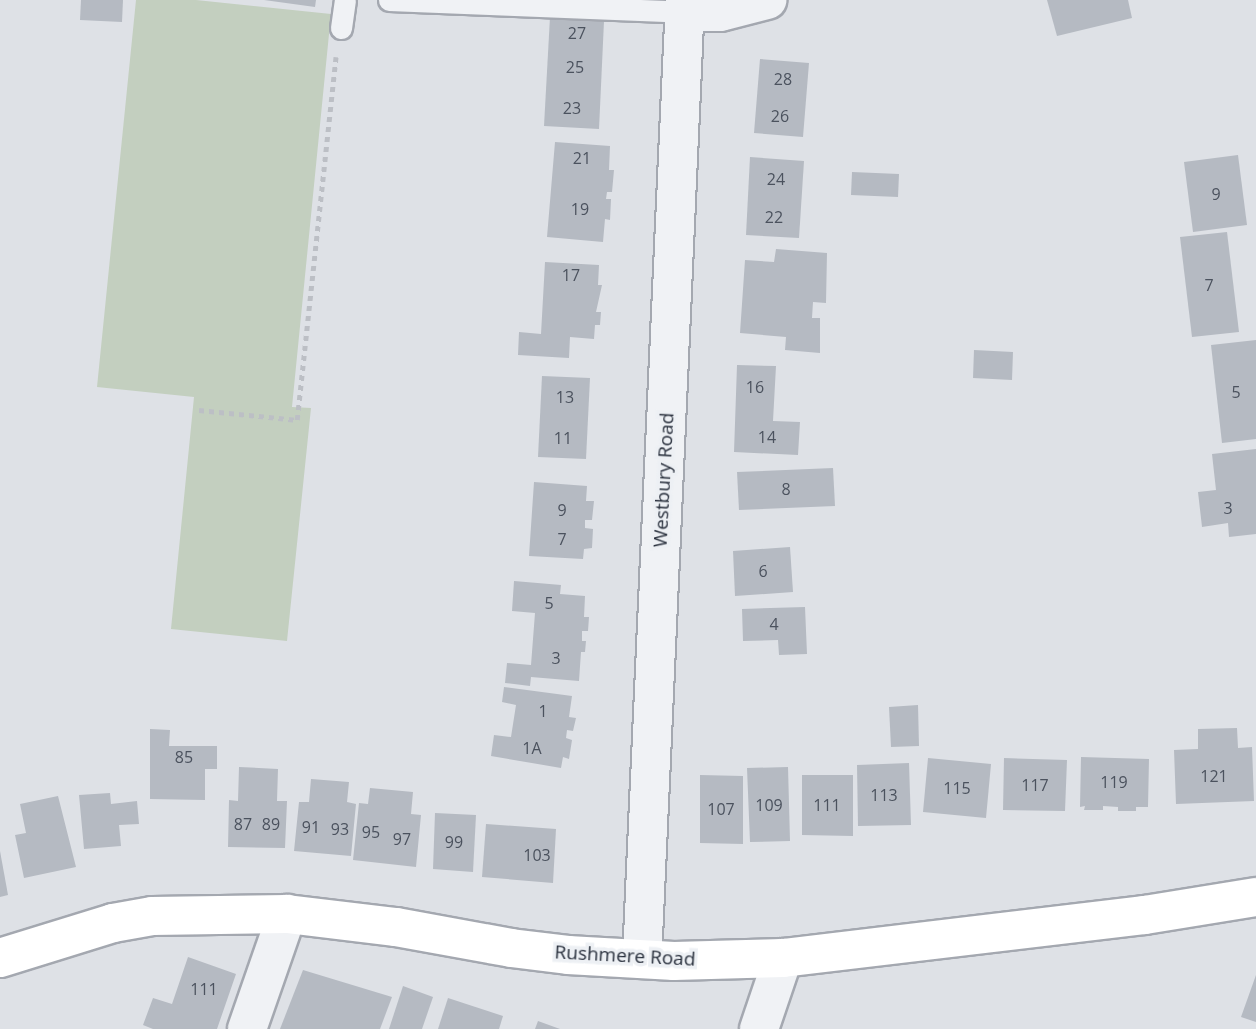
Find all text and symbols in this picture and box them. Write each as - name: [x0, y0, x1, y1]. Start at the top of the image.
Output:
- house number: 27: [568, 23, 586, 43]
- house number: 25: [566, 57, 584, 77]
- house number: 28: [774, 69, 792, 89]
- house number: 23: [563, 98, 581, 118]
- house number: 26: [771, 106, 789, 126]
- house number: 21: [573, 148, 591, 168]
- house number: 24: [767, 169, 785, 189]
- house number: 9: [1211, 184, 1221, 204]
- house number: 19: [571, 199, 589, 219]
- house number: 22: [765, 207, 783, 227]
- house number: 17: [562, 265, 580, 285]
- house number: 7: [1204, 275, 1214, 295]
- house number: 16: [746, 377, 764, 397]
- house number: 5: [1231, 382, 1241, 402]
- house number: 13: [556, 387, 574, 407]
- street label: Westbury Road: [649, 412, 679, 548]
- house number: 14: [758, 427, 776, 447]
- house number: 11: [554, 428, 572, 448]
- house number: 8: [781, 479, 791, 499]
- house number: 3: [1223, 498, 1233, 518]
- house number: 9: [557, 500, 567, 520]
- house number: 7: [557, 529, 567, 549]
- house number: 6: [758, 561, 768, 581]
- house number: 5: [544, 593, 554, 613]
- house number: 4: [769, 614, 779, 634]
- house number: 3: [551, 648, 561, 668]
- house number: 1: [538, 701, 548, 721]
- house number: 1A: [522, 738, 542, 758]
- house number: 85: [175, 747, 193, 767]
- house number: 121: [1200, 766, 1228, 786]
- house number: 119: [1100, 772, 1128, 792]
- house number: 117: [1021, 775, 1049, 795]
- house number: 115: [943, 778, 971, 798]
- house number: 113: [870, 785, 898, 805]
- house number: 109: [755, 795, 783, 815]
- house number: 111: [813, 795, 841, 815]
- house number: 107: [707, 799, 735, 819]
- house number: 87: [234, 814, 252, 834]
- house number: 89: [262, 814, 280, 834]
- house number: 91: [302, 817, 320, 837]
- house number: 93: [331, 819, 349, 839]
- house number: 95: [362, 822, 380, 842]
- house number: 97: [393, 829, 411, 849]
- house number: 99: [445, 832, 463, 852]
- house number: 103: [523, 845, 551, 865]
- street label: Rushmere Road: [554, 941, 696, 971]
- house number: 111: [190, 979, 218, 999]

